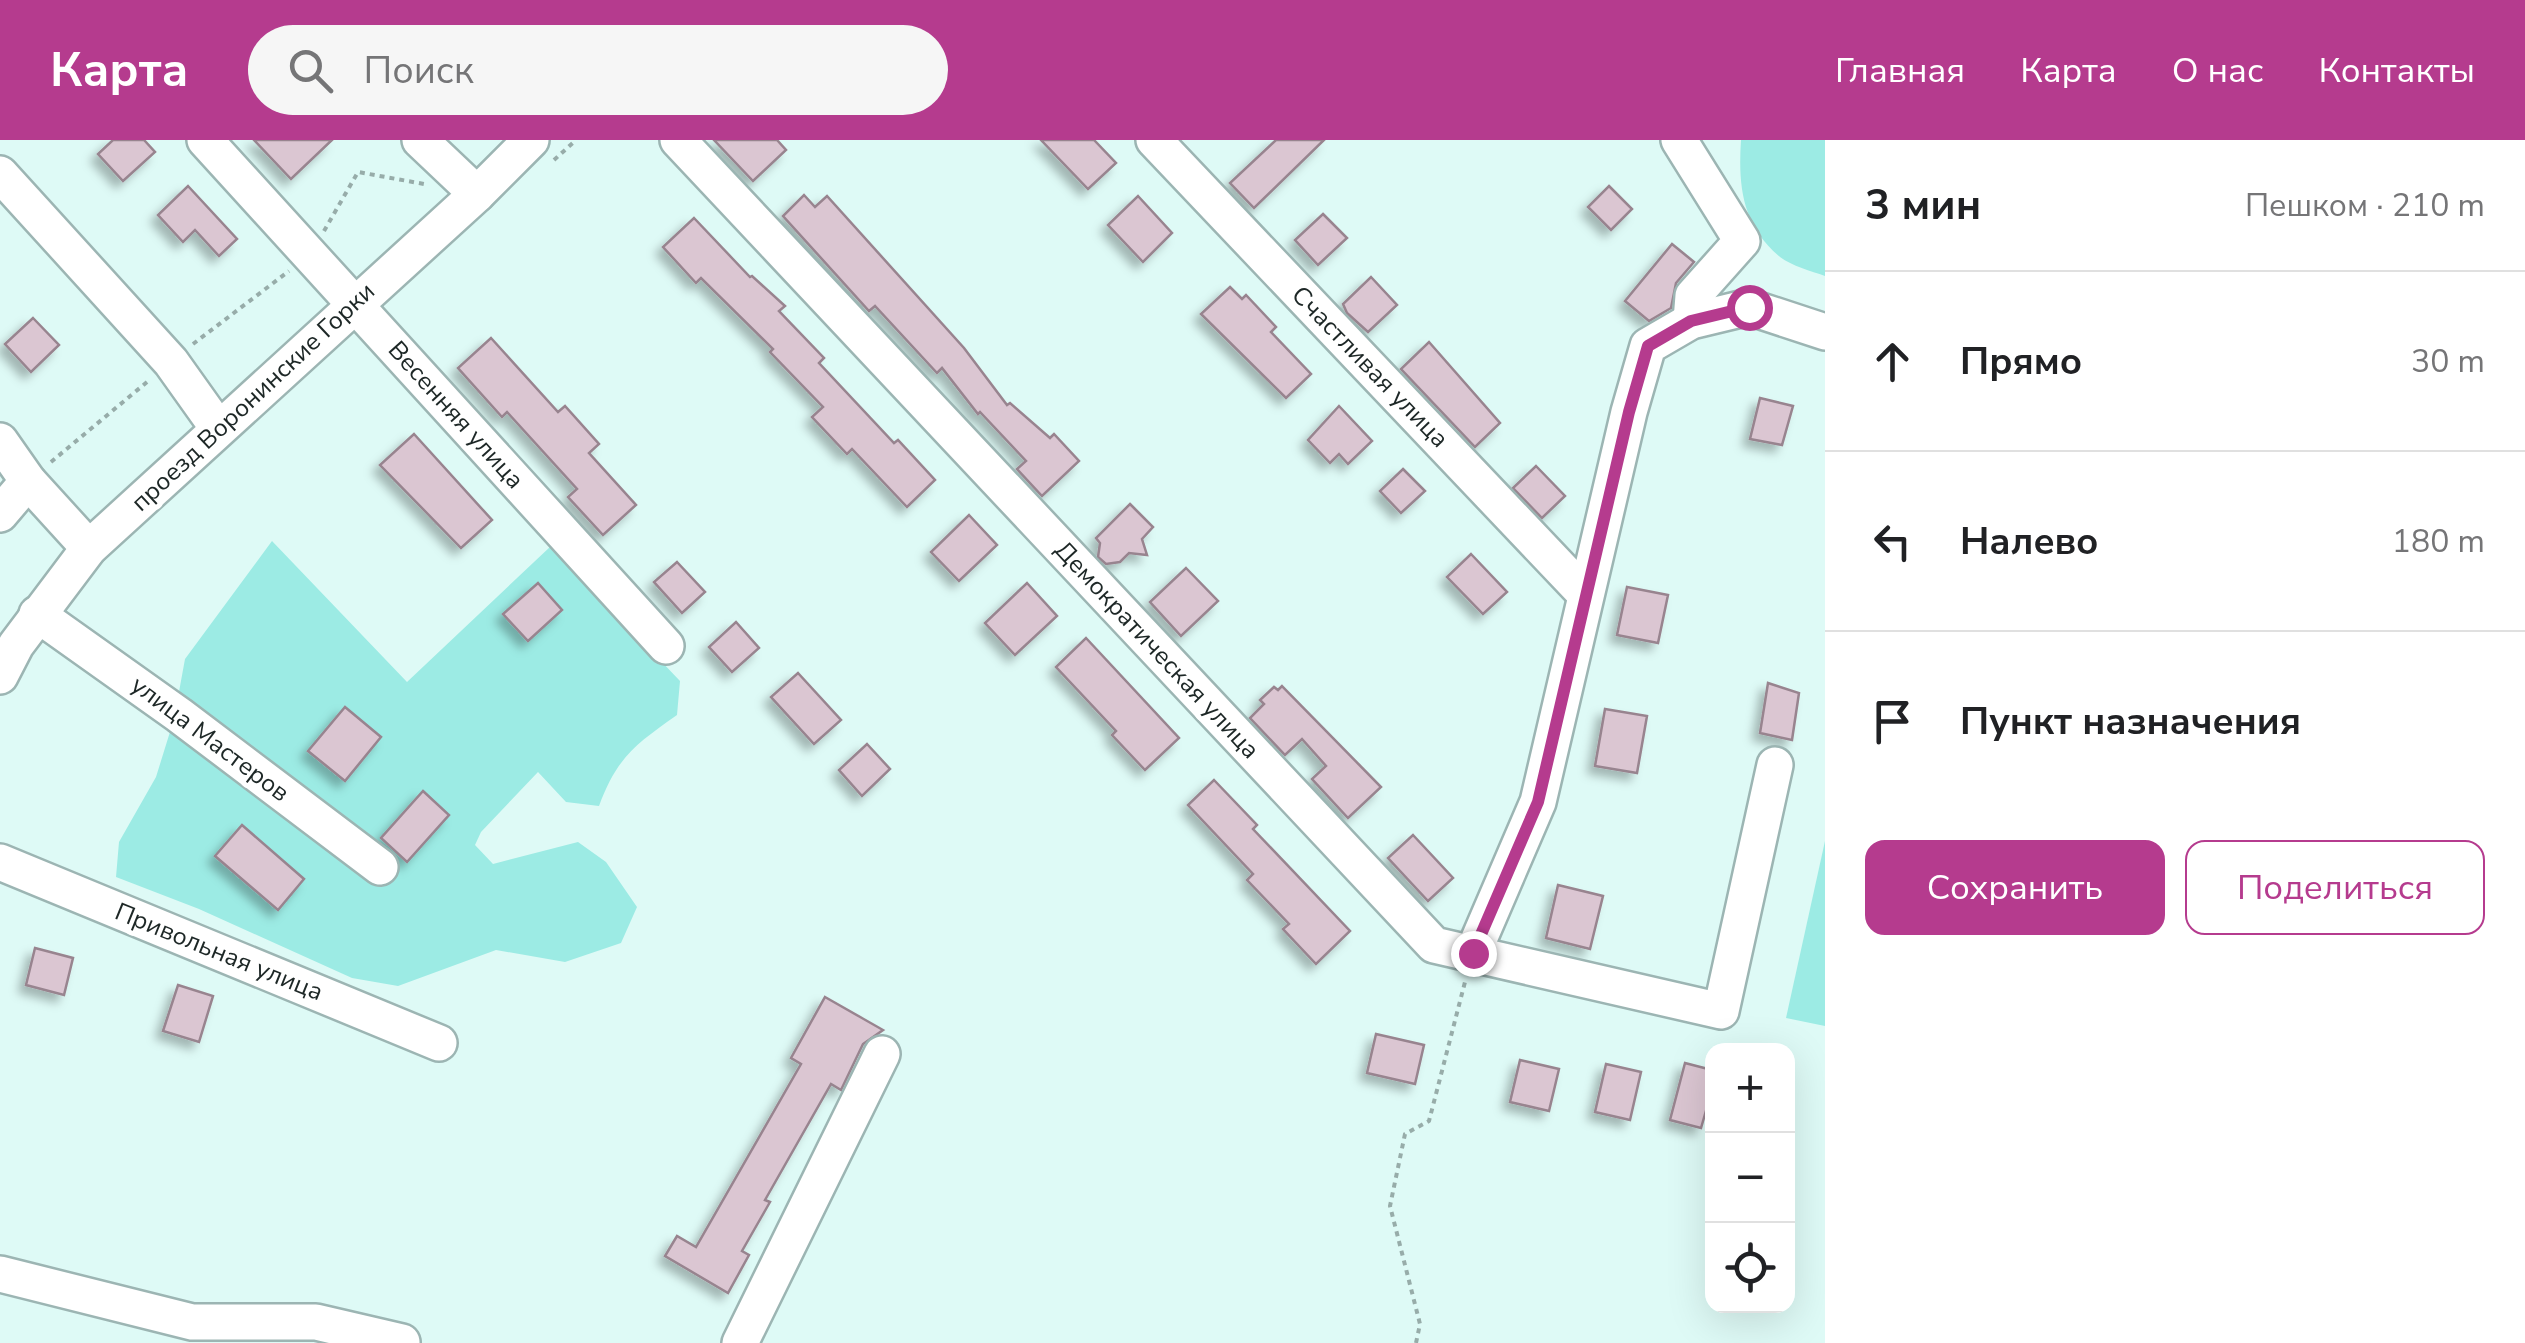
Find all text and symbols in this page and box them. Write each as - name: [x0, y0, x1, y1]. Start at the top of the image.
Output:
- search box: [248, 25, 948, 115]
- text: Карта: [50, 37, 188, 103]
- icon: search: [283, 43, 338, 98]
- text: Поиск: [363, 45, 474, 96]
- text: Главная: [1835, 47, 1965, 94]
- text: Карта: [2020, 47, 2117, 94]
- text: О нас: [2172, 47, 2264, 94]
- text: Контакты: [2319, 47, 2475, 94]
- text: 3 мин: [1865, 177, 1981, 234]
- text: Пешком · 210 m: [2245, 184, 2485, 227]
- street label: проезд Воронинские Горки: [124, 275, 382, 519]
- street label: Счастливая улица: [1284, 279, 1456, 455]
- route start: [1727, 285, 1773, 331]
- street label: Весенняя улица: [380, 334, 532, 496]
- icon: ahead: [1865, 334, 1920, 389]
- text: Прямо: [1960, 336, 2082, 387]
- text: 30 m: [2411, 340, 2485, 383]
- icon: left: [1865, 514, 1920, 569]
- text: Налево: [1960, 516, 2099, 567]
- text: 180 m: [2392, 520, 2485, 563]
- street label: Демократическая улица: [1047, 534, 1267, 766]
- street label: улица Мастеров: [124, 668, 296, 810]
- icon: arrive: [1865, 694, 1920, 749]
- text: Пункт назначения: [1960, 696, 2301, 747]
- button: Сохранить: [1865, 840, 2165, 935]
- button: Поделиться: [2185, 840, 2485, 935]
- street label: Привольная улица: [110, 895, 328, 1009]
- route end: [1451, 931, 1497, 977]
- map controls: [1705, 1043, 1795, 1313]
- button: +: [1705, 1043, 1795, 1133]
- button: −: [1705, 1133, 1795, 1223]
- button: locate: [1705, 1223, 1795, 1313]

